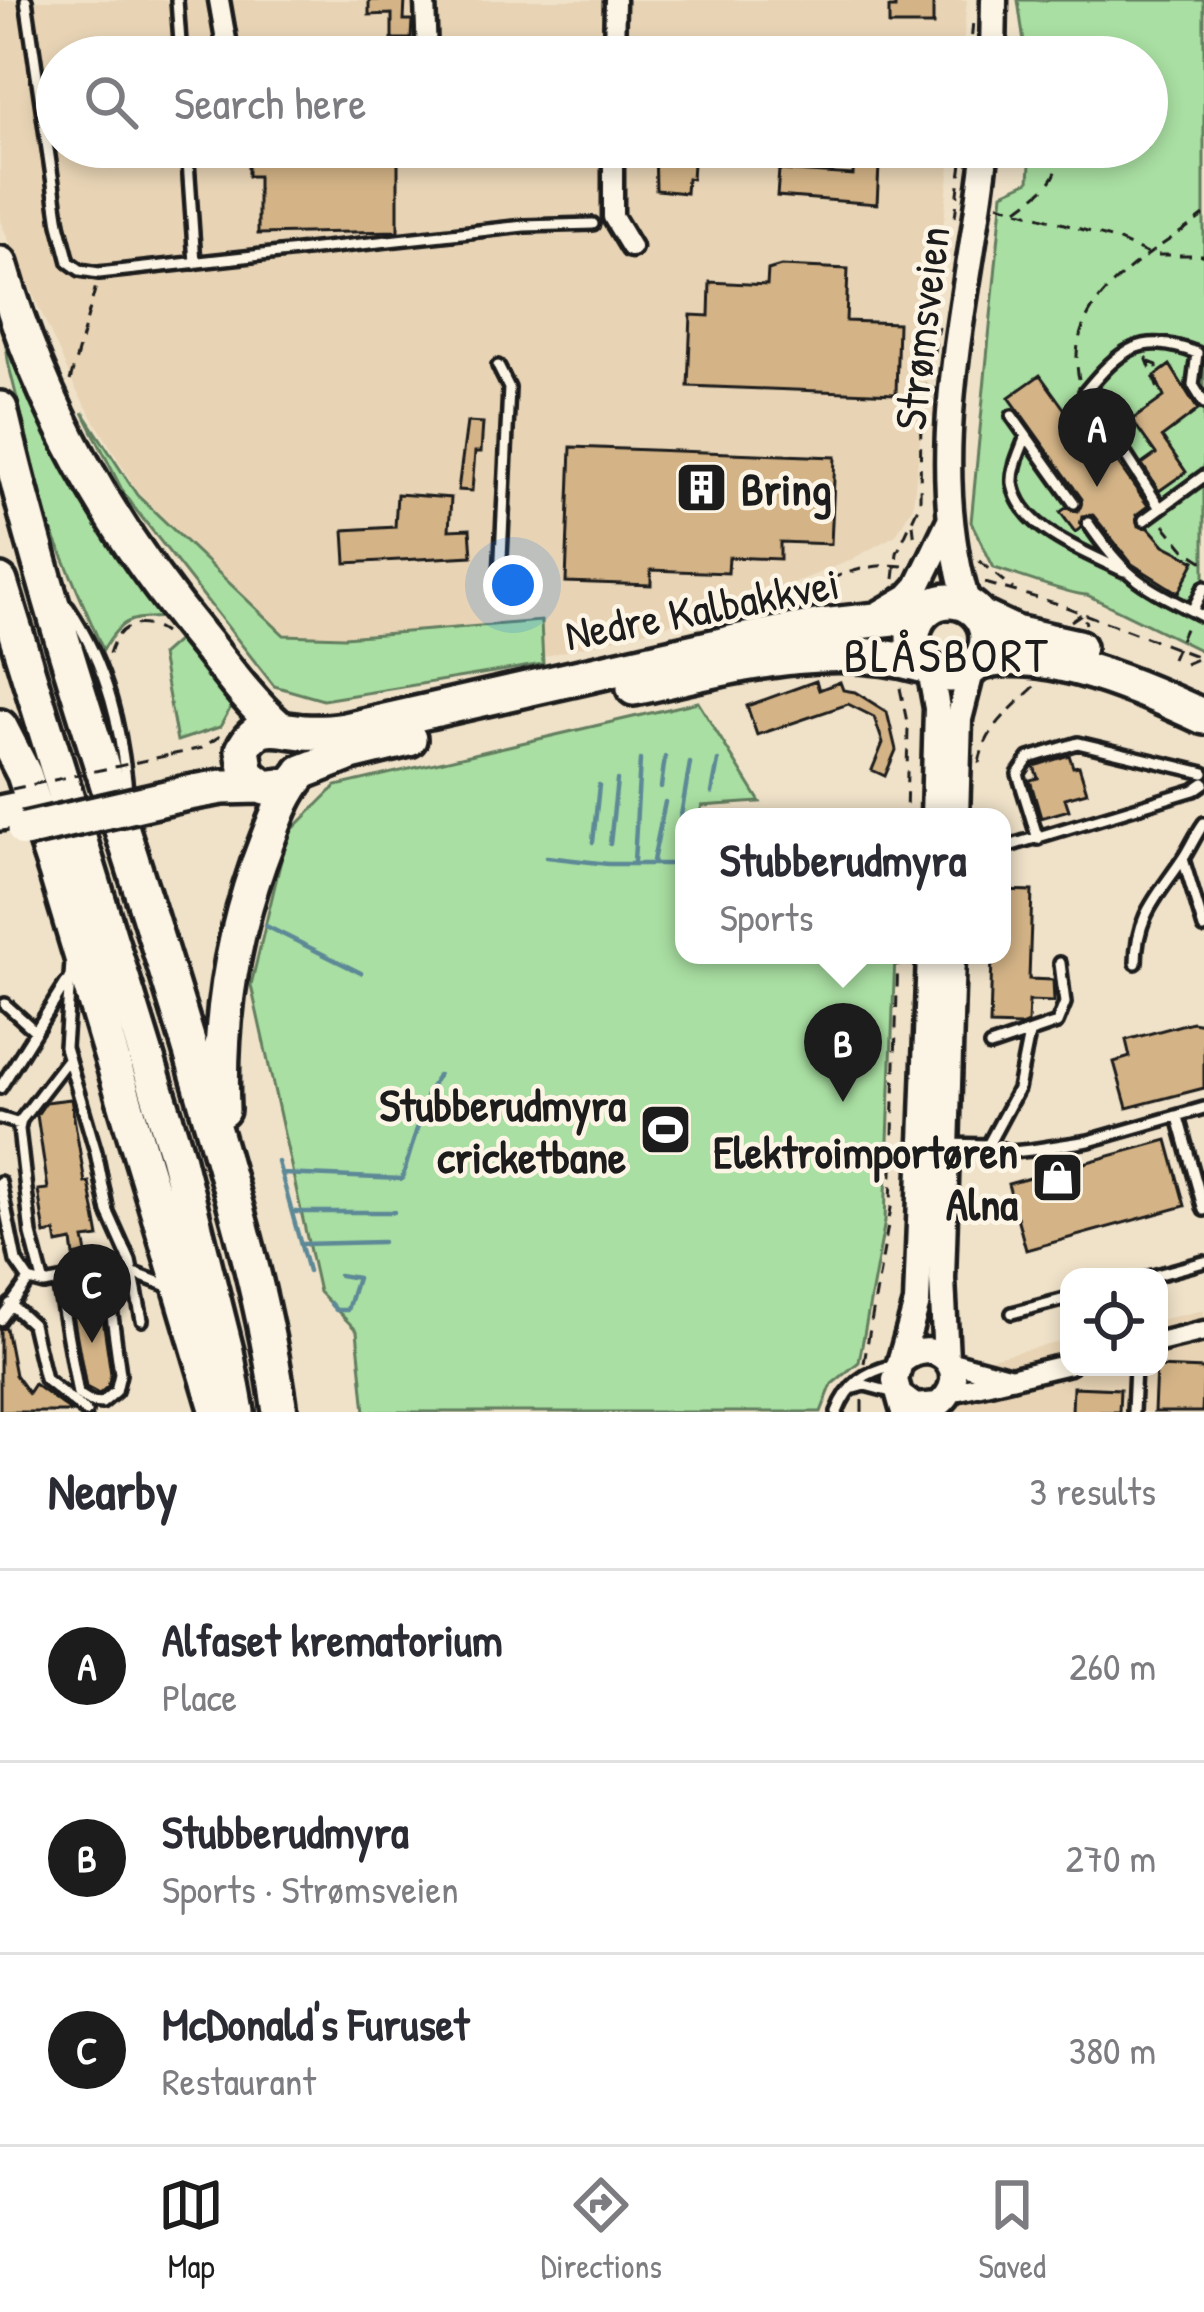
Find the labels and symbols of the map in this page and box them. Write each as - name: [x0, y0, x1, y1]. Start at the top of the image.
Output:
- street label: Strømsveien: [878, 223, 964, 433]
- pin: A: [1058, 388, 1136, 487]
- place label: Bring: [741, 458, 832, 520]
- building icon: Bring: [674, 460, 730, 516]
- street label: Nedre Kalbakkvei: [560, 552, 844, 664]
- your location: [483, 555, 543, 615]
- district label: BLÅSBORT: [844, 622, 1050, 687]
- pin: B: [804, 1003, 882, 1102]
- place label: Stubberudmyra cricketbane: [379, 1074, 626, 1187]
- sports icon: Stubberudmyra cricketbane: [637, 1102, 693, 1158]
- place label: Elektroimportøren Alna: [713, 1121, 1018, 1234]
- shop icon: Elektroimportøren Alna: [1029, 1149, 1085, 1205]
- pin: C: [53, 1244, 131, 1343]

